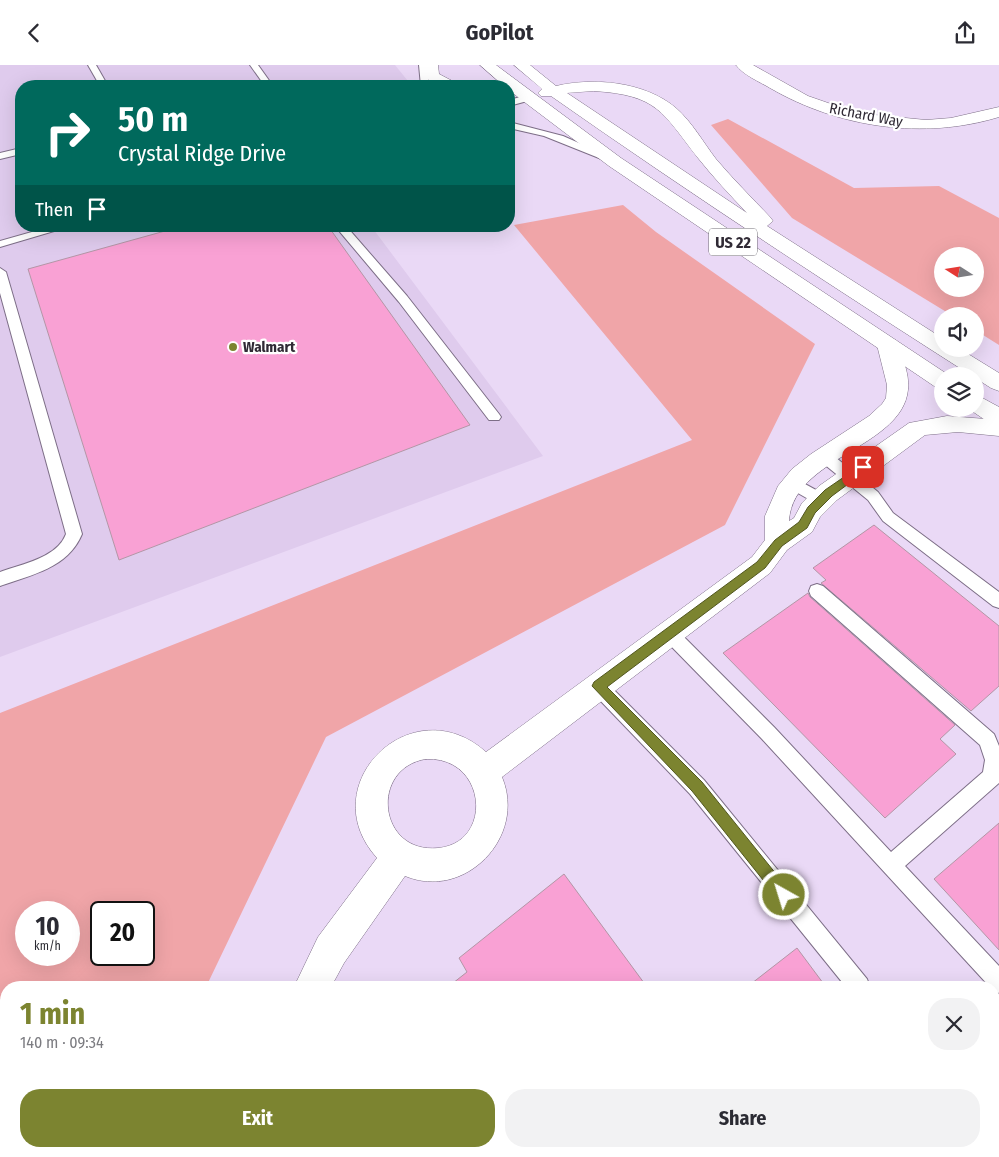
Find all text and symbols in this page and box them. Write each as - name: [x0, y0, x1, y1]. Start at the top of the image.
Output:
- icon: back: [20, 19, 48, 47]
- text: GoPilot: [466, 19, 533, 46]
- icon: share: [951, 19, 979, 47]
- text: 50 m: [118, 98, 188, 140]
- street label: Richard Way: [828, 99, 905, 131]
- icon: right: [35, 100, 100, 165]
- text: Crystal Ridge Drive: [118, 140, 286, 167]
- icon: arrive: [83, 195, 111, 223]
- text: Then: [35, 198, 73, 221]
- road number: US 22: [709, 228, 757, 255]
- north arrow: [934, 247, 984, 297]
- map controls: [934, 247, 984, 417]
- button: sound: [934, 307, 984, 357]
- place label: Walmart: [243, 338, 296, 356]
- marker: Walmart: [227, 341, 239, 353]
- button: layers: [934, 367, 984, 417]
- pin: [842, 446, 884, 488]
- icon: arrive: [849, 453, 877, 481]
- position arrow: [757, 868, 809, 920]
- speed limit sign: 20: [90, 901, 155, 966]
- text: 10: [35, 912, 60, 942]
- text: km/h: [34, 939, 61, 953]
- text: 1 min: [20, 996, 85, 1032]
- button: close: [928, 998, 980, 1050]
- text: 140 m · 09:34: [20, 1033, 104, 1052]
- button: Exit: [20, 1089, 495, 1147]
- button: Share: [505, 1089, 980, 1147]

